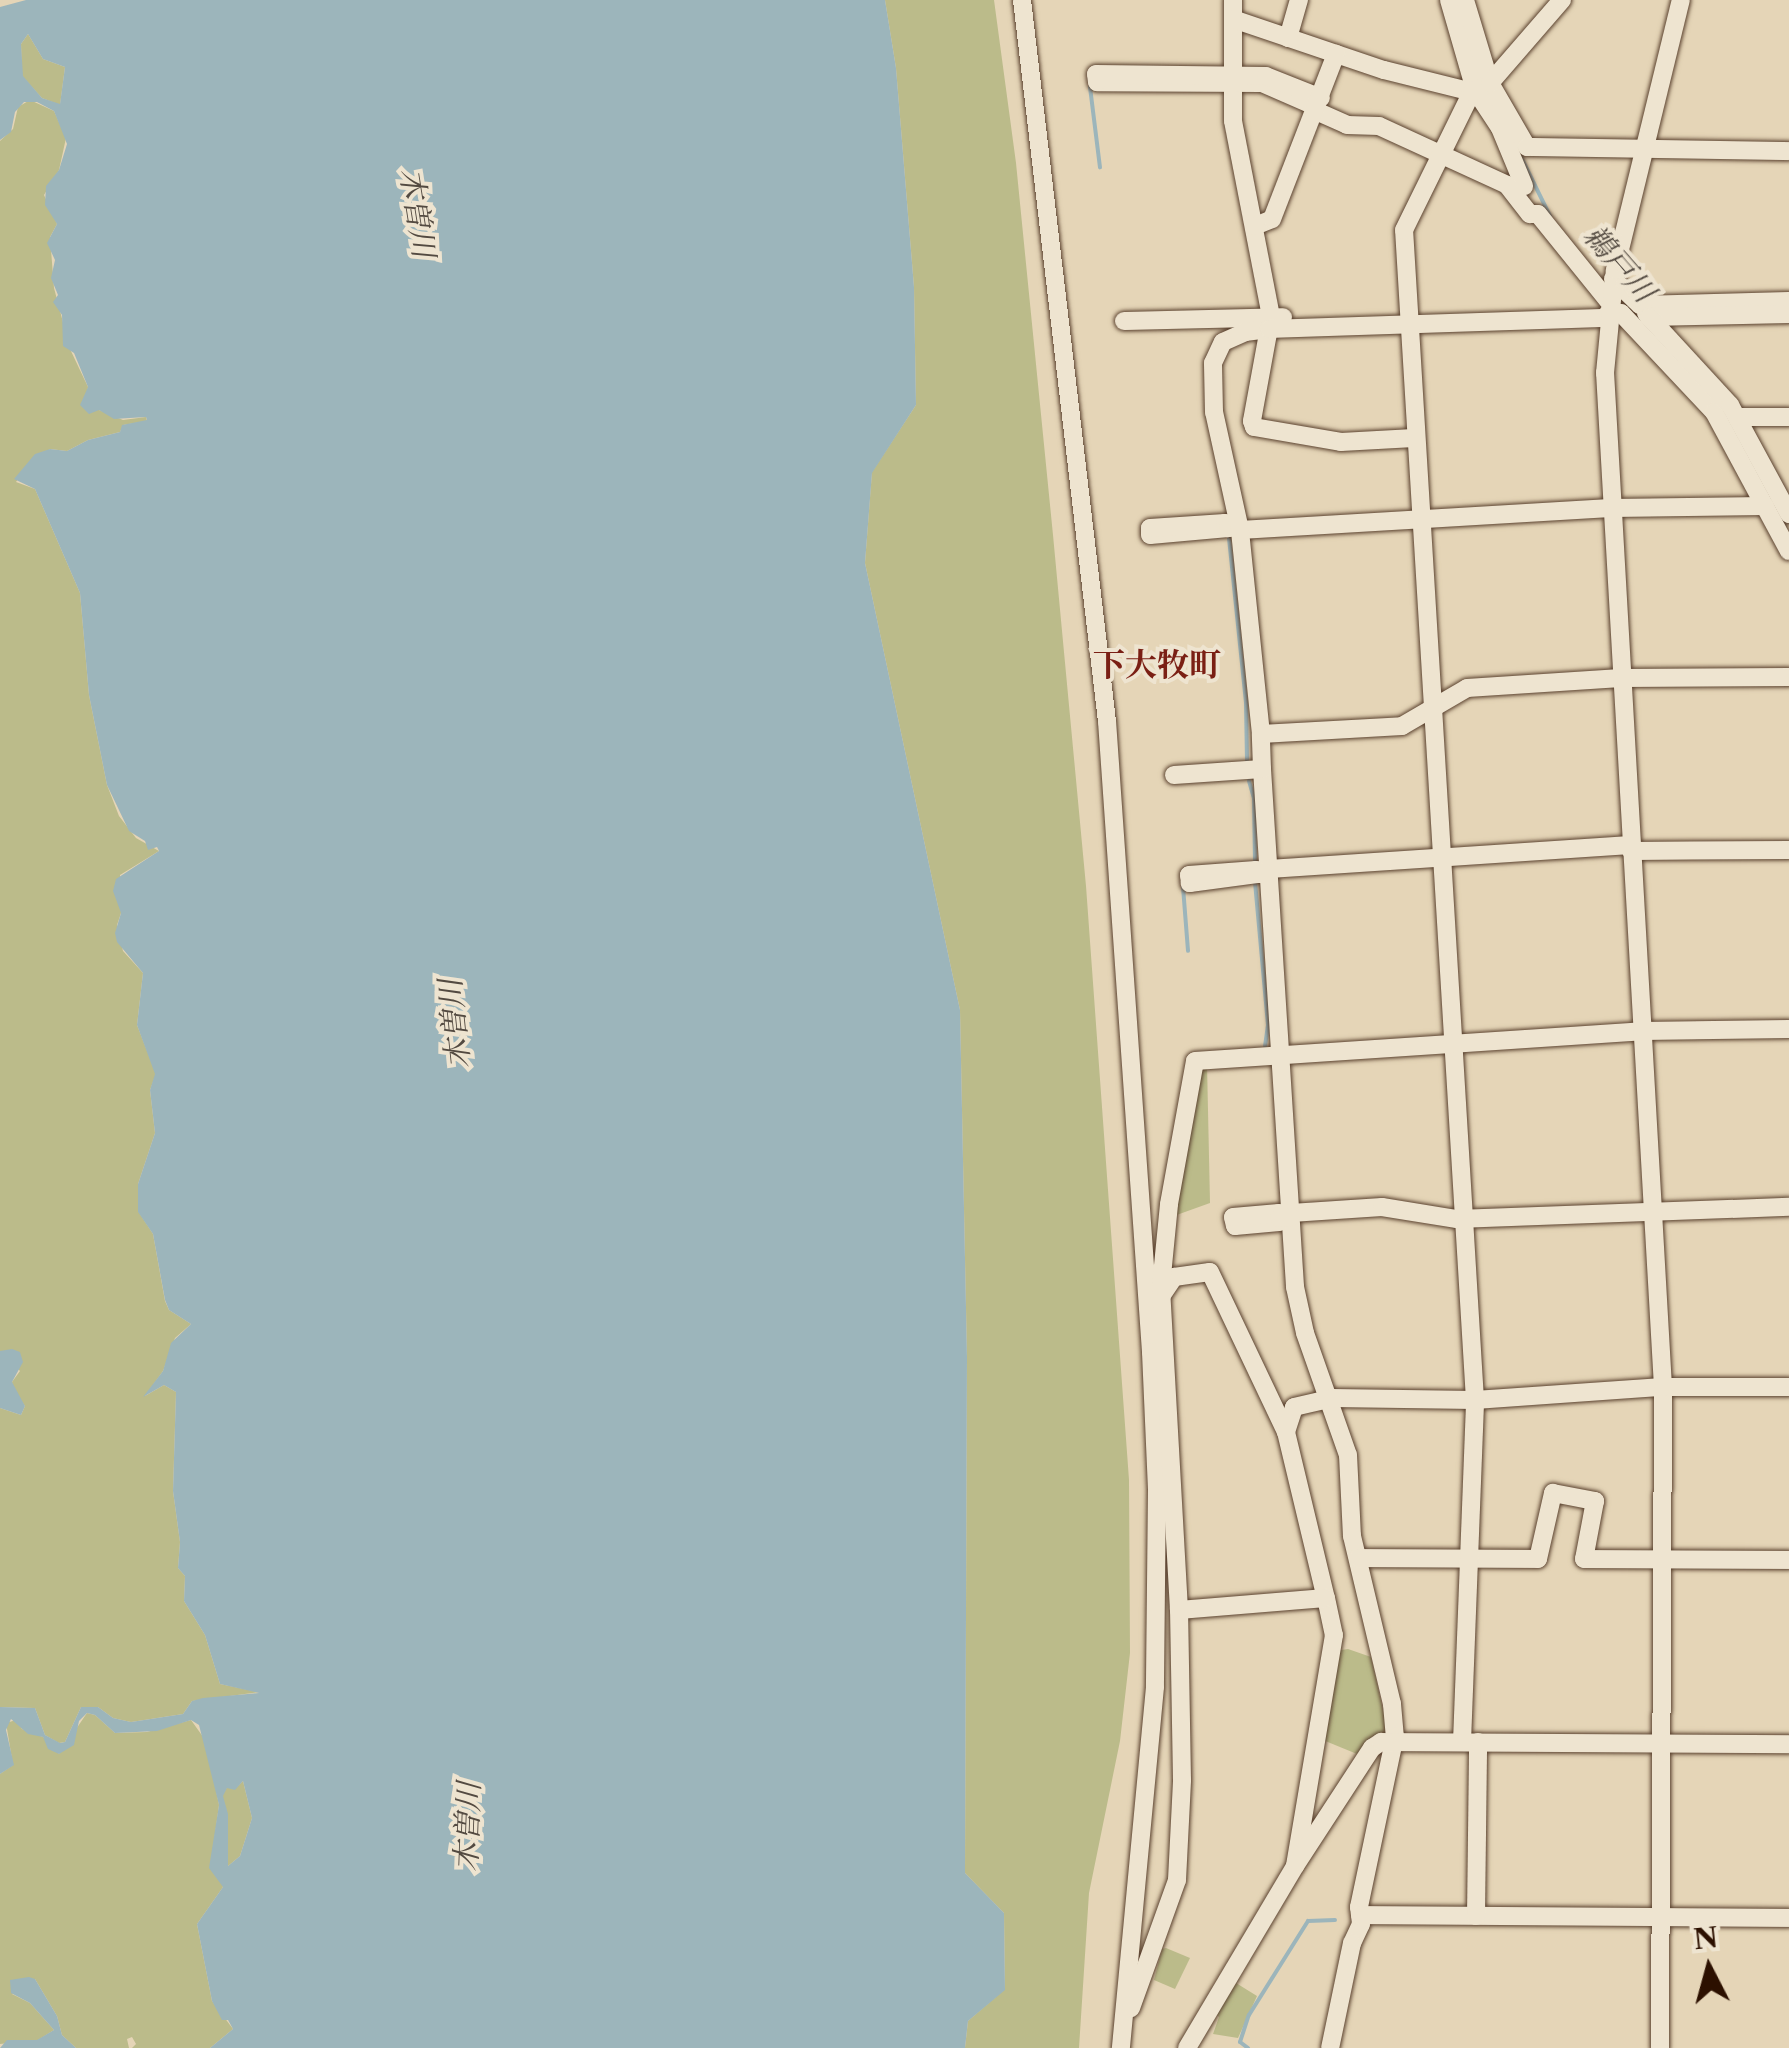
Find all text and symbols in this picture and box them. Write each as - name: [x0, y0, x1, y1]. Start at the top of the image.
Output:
- water label: 木曽川: [392, 166, 442, 260]
- water label: 鵜戸川: [1576, 218, 1662, 310]
- district label: 下大牧町: [1093, 646, 1221, 684]
- water label: 木曽川: [432, 977, 478, 1071]
- water label: 木曽川: [448, 1781, 488, 1873]
- north arrow: [1659, 1918, 1759, 2018]
- text: N: [1692, 1920, 1720, 1956]

